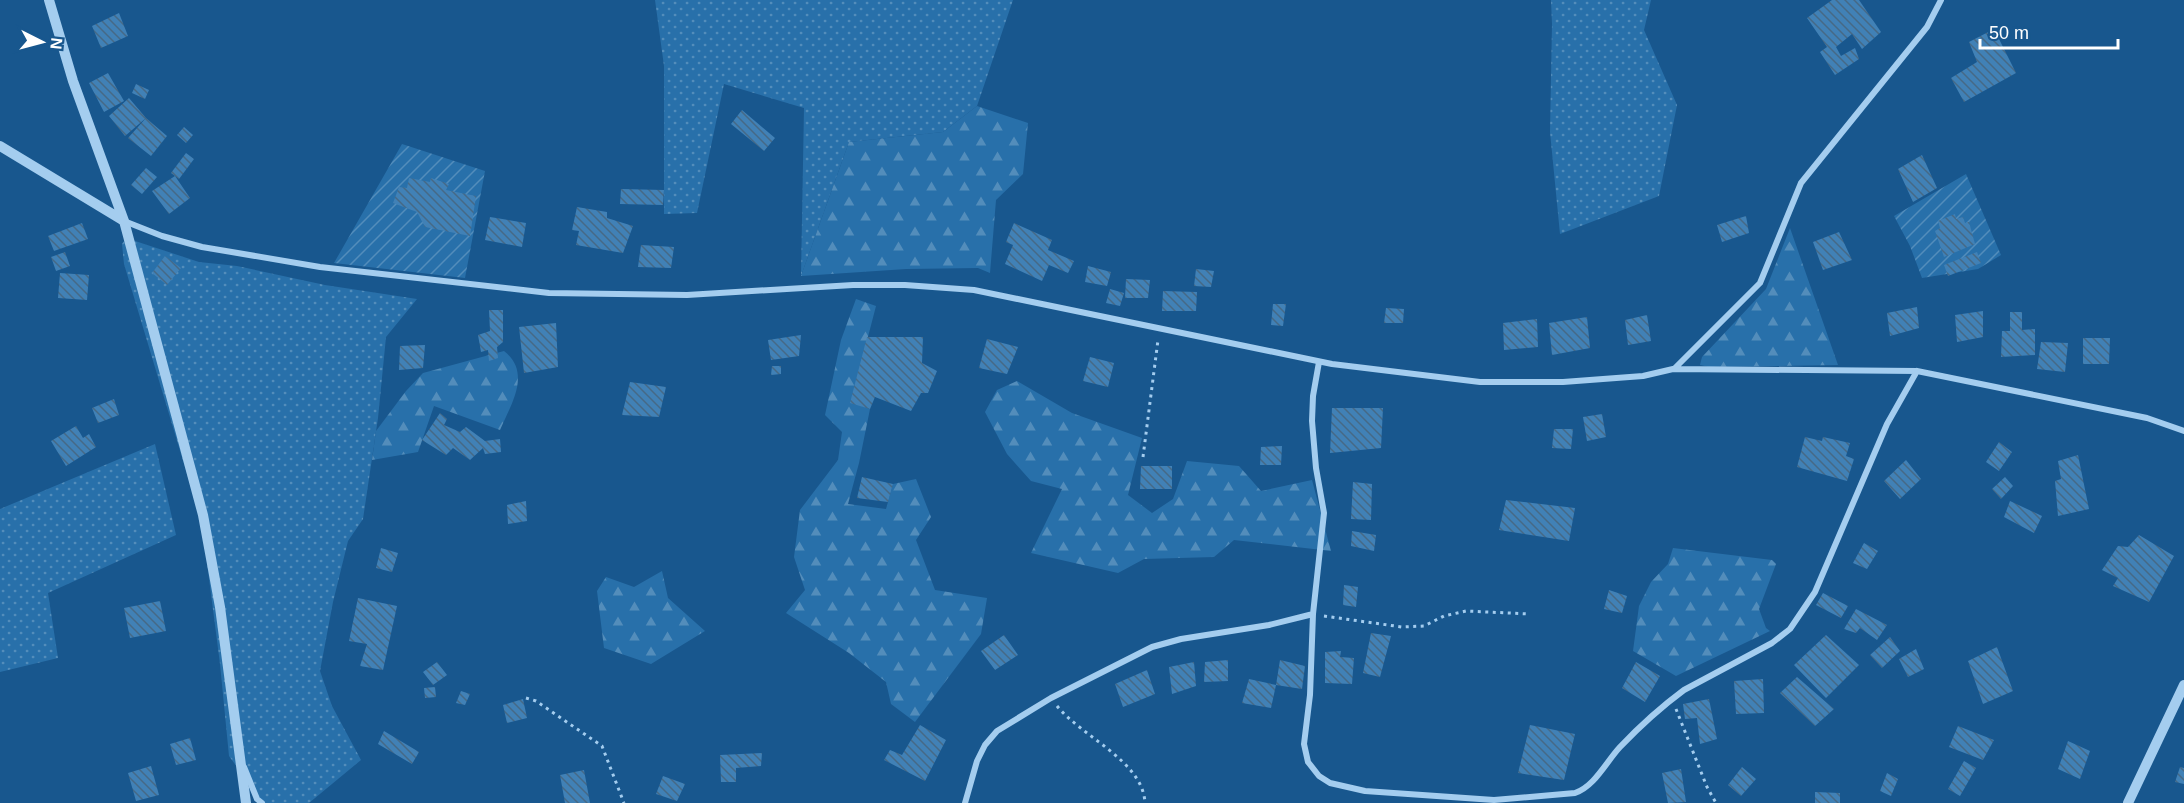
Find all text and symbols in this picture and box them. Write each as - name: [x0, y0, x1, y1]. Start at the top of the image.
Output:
- north arrow: [12, 12, 72, 72]
- scale bar: [1980, 12, 2118, 50]
- text: 50 m: [1989, 23, 2029, 43]
- text: N: [47, 37, 65, 50]

